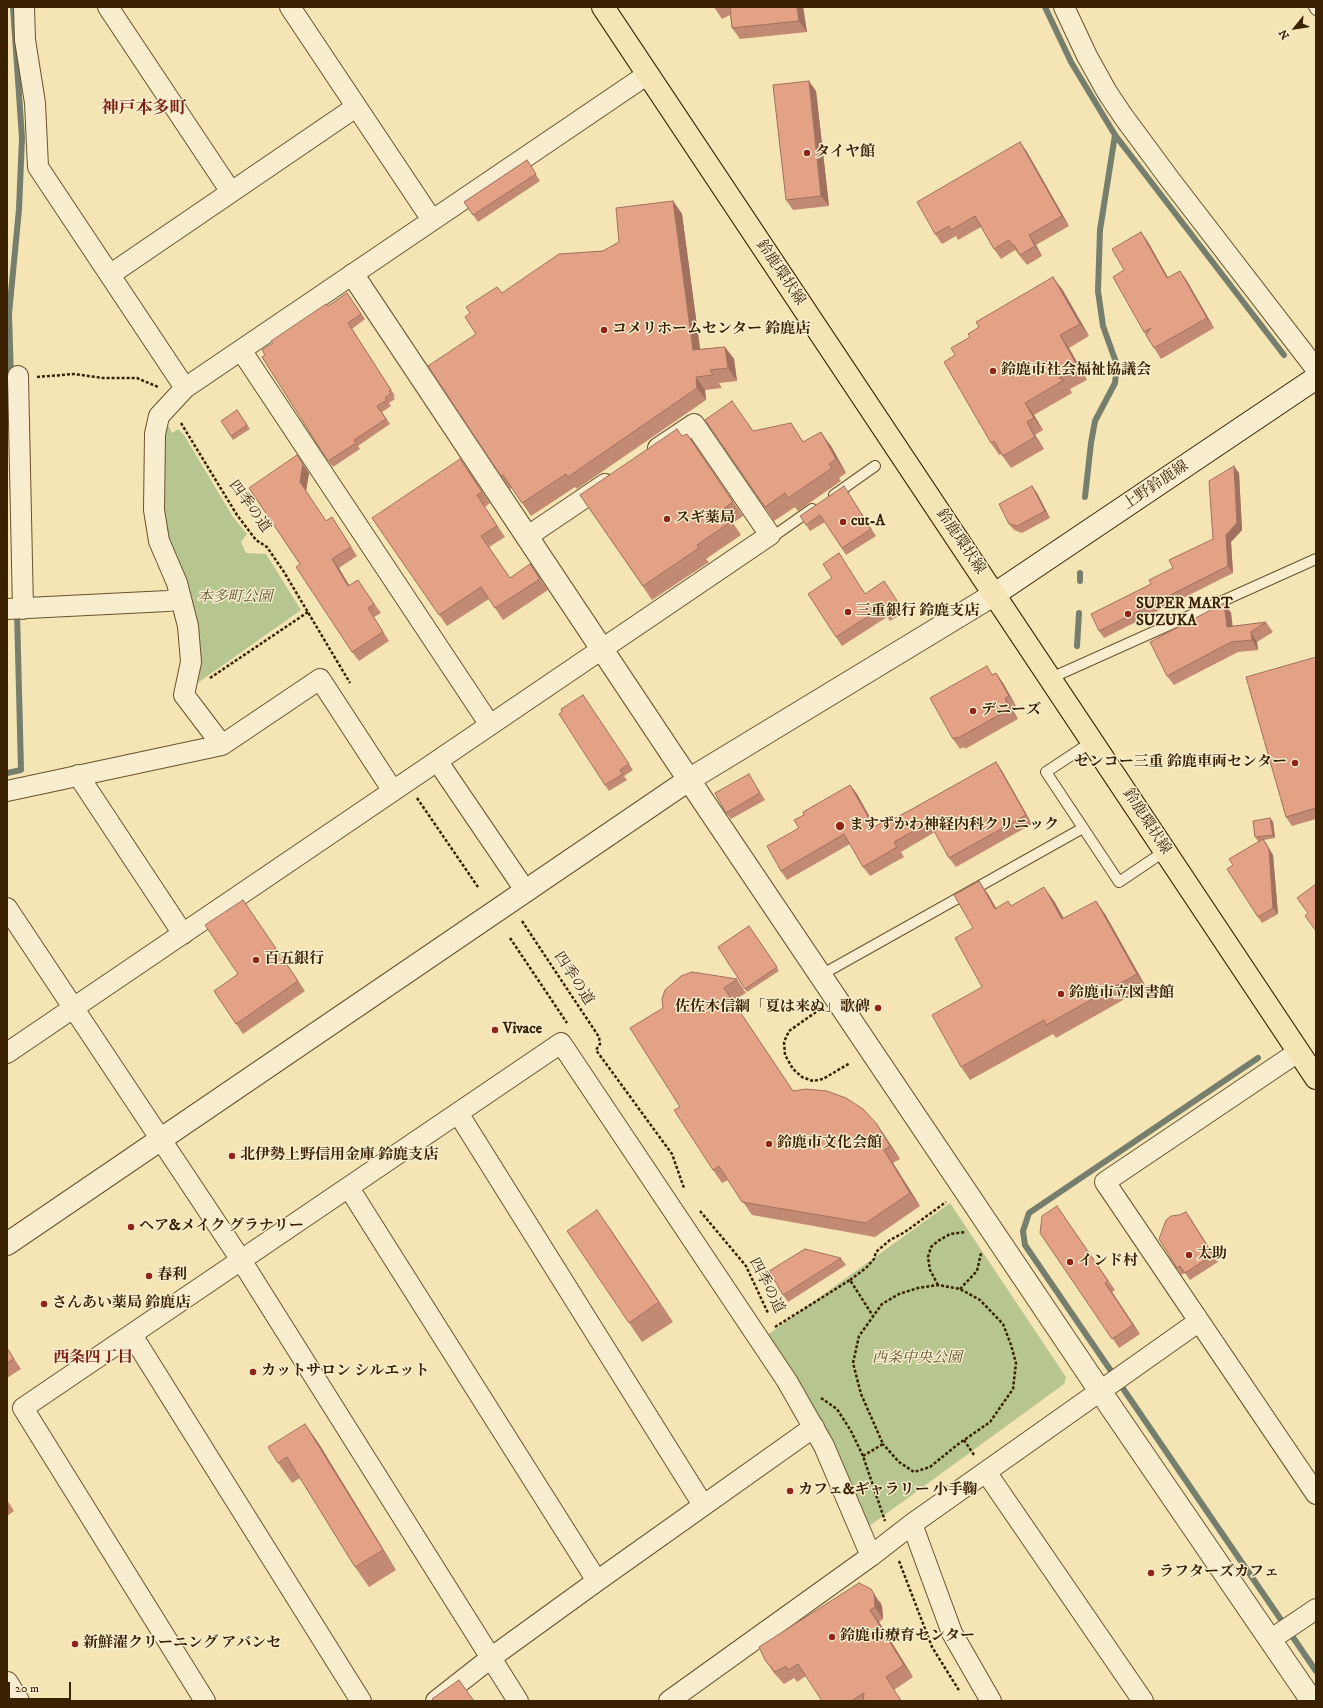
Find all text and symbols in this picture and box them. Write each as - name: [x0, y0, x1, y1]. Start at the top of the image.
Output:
- north arrow: [1275, 8, 1315, 48]
- text: N: [1276, 27, 1293, 41]
- district label: 神戸本多町: [102, 99, 186, 119]
- place label: タイヤ館: [815, 144, 875, 162]
- marker: タイヤ館: [802, 148, 812, 158]
- street label: 鈴鹿環状線: [752, 237, 808, 309]
- place label: コメリホームセンター 鈴鹿店: [612, 321, 810, 339]
- marker: コメリホームセンター 鈴鹿店: [599, 325, 609, 335]
- place label: 鈴鹿市社会福祉協議会: [1001, 362, 1151, 380]
- marker: 鈴鹿市社会福祉協議会: [988, 366, 998, 376]
- street label: 上野鈴鹿線: [1120, 458, 1192, 514]
- street label: 四季の道: [224, 477, 274, 537]
- street label: 鈴鹿環状線: [932, 506, 988, 578]
- place label: スギ薬局: [675, 510, 735, 528]
- place label: cut-A: [851, 513, 885, 531]
- marker: スギ薬局: [662, 514, 672, 524]
- marker: cut-A: [838, 517, 848, 527]
- park label: 本多町公園: [198, 589, 272, 607]
- place label: SUPER MART SUZUKA: [1136, 596, 1233, 631]
- place label: 三重銀行 鈴鹿支店: [856, 603, 979, 621]
- marker: 三重銀行 鈴鹿支店: [843, 607, 853, 617]
- marker: SUPER MART SUZUKA: [1123, 609, 1133, 619]
- place label: デニーズ: [981, 702, 1041, 720]
- marker: デニーズ: [968, 706, 978, 716]
- place label: センコー三重 鈴鹿車両センター: [1074, 754, 1287, 772]
- marker: センコー三重 鈴鹿車両センター: [1290, 758, 1300, 768]
- street label: 鈴鹿環状線: [1118, 786, 1174, 858]
- place label: ますずかわ神経内科クリニック: [849, 817, 1059, 835]
- marker: ますずかわ神経内科クリニック: [834, 820, 846, 832]
- street label: 四季の道: [549, 949, 597, 1009]
- place label: 百五銀行: [264, 951, 324, 969]
- marker: 百五銀行: [251, 955, 261, 965]
- place label: 鈴鹿市立図書館: [1069, 985, 1174, 1003]
- marker: 鈴鹿市立図書館: [1056, 989, 1066, 999]
- place label: 佐佐木信綱「夏は来ぬ」歌碑: [675, 999, 870, 1017]
- marker: 佐佐木信綱「夏は来ぬ」歌碑: [873, 1003, 883, 1013]
- place label: Vivace: [503, 1021, 542, 1039]
- marker: Vivace: [490, 1025, 500, 1035]
- place label: 鈴鹿市文化会館: [777, 1135, 882, 1153]
- marker: 鈴鹿市文化会館: [764, 1139, 774, 1149]
- place label: 北伊勢上野信用金庫 鈴鹿支店: [240, 1147, 438, 1165]
- marker: 北伊勢上野信用金庫 鈴鹿支店: [227, 1151, 237, 1161]
- place label: ヘア&メイク グラナリー: [139, 1218, 304, 1236]
- marker: ヘア&メイク グラナリー: [126, 1222, 136, 1232]
- place label: 太助: [1197, 1246, 1227, 1264]
- marker: 太助: [1184, 1250, 1194, 1260]
- place label: インド村: [1078, 1253, 1138, 1271]
- street label: 四季の道: [744, 1255, 788, 1317]
- marker: インド村: [1065, 1257, 1075, 1267]
- place label: 春利: [157, 1267, 187, 1285]
- marker: 春利: [144, 1271, 154, 1281]
- place label: さんあい薬局 鈴鹿店: [52, 1295, 190, 1313]
- marker: さんあい薬局 鈴鹿店: [39, 1299, 49, 1309]
- district label: 西条四丁目: [53, 1349, 133, 1369]
- park label: 西条中央公園: [872, 1350, 962, 1368]
- place label: カットサロン シルエット: [261, 1363, 429, 1381]
- marker: カットサロン シルエット: [248, 1367, 258, 1377]
- place label: カフェ&ギャラリー 小手鞠: [798, 1482, 978, 1500]
- marker: カフェ&ギャラリー 小手鞠: [785, 1486, 795, 1496]
- place label: ラフターズカフェ: [1159, 1564, 1279, 1582]
- marker: ラフターズカフェ: [1146, 1568, 1156, 1578]
- place label: 鈴鹿市療育センター: [840, 1628, 975, 1646]
- marker: 鈴鹿市療育センター: [827, 1632, 837, 1642]
- place label: 新鮮濯クリーニング アバンセ: [83, 1635, 281, 1653]
- marker: 新鮮濯クリーニング アバンセ: [70, 1639, 80, 1649]
- scale bar: [10, 1674, 73, 1700]
- text: 20 m: [15, 1681, 39, 1696]

